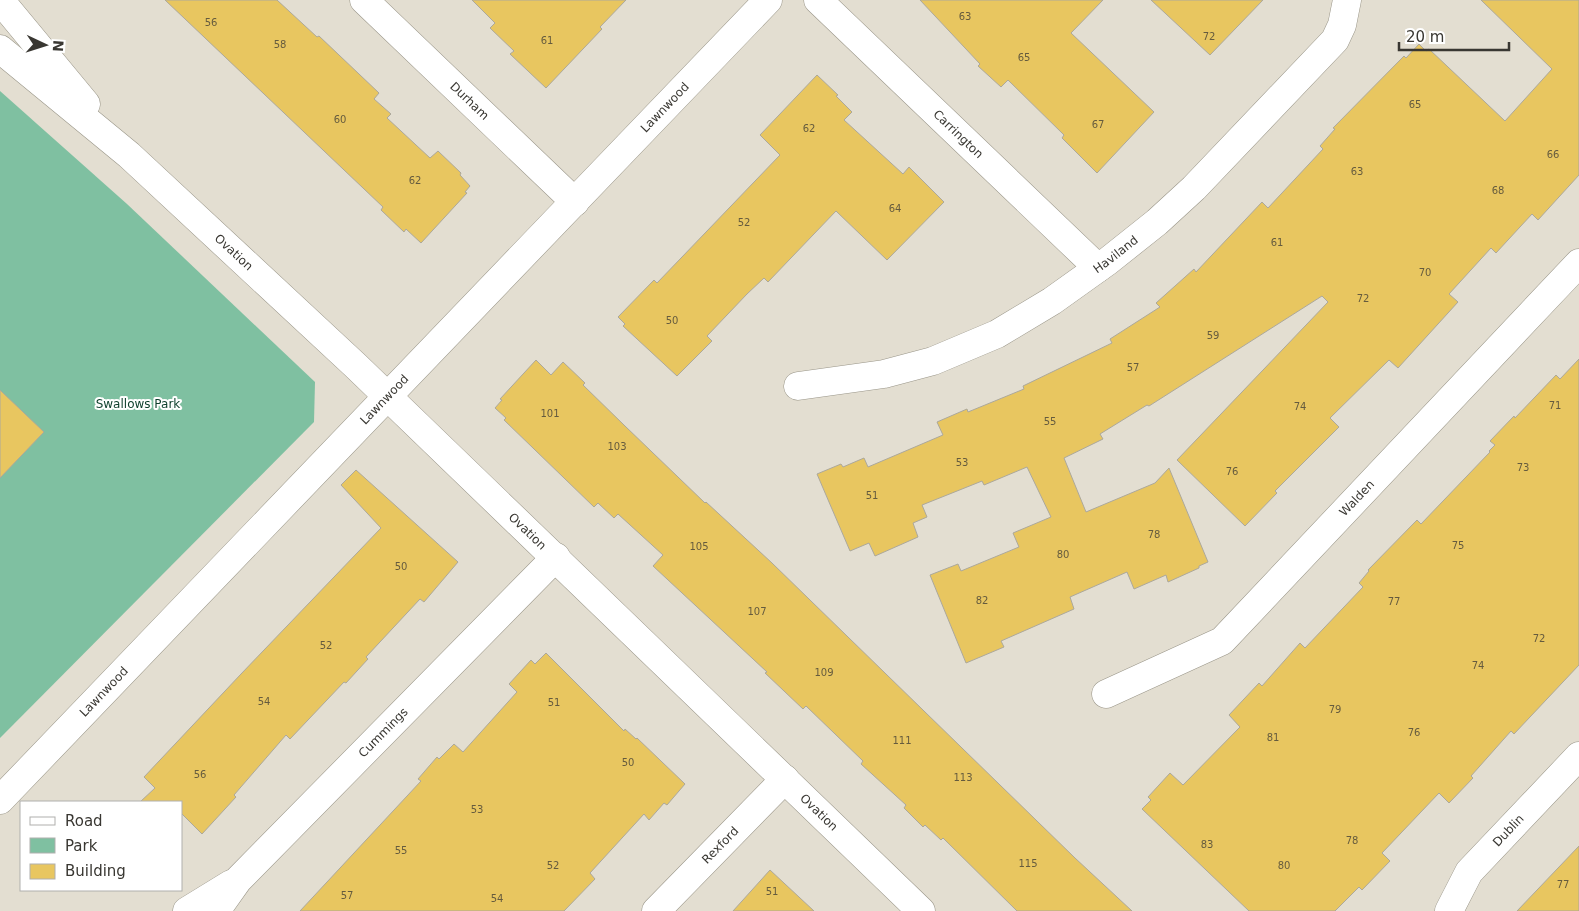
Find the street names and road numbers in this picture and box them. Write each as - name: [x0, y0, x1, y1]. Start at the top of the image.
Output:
- street label: Durham: [447, 79, 492, 123]
- street label: Lawnwood: [638, 80, 692, 135]
- street label: Carrington: [930, 107, 986, 161]
- street label: Ovation: [212, 231, 256, 273]
- street label: Haviland: [1091, 233, 1141, 276]
- street label: Lawnwood: [357, 372, 411, 427]
- street label: Walden: [1337, 477, 1377, 519]
- street label: Ovation: [506, 510, 549, 553]
- street label: Lawnwood: [77, 664, 131, 720]
- street label: Cummings: [356, 705, 411, 760]
- street label: Ovation: [797, 791, 841, 834]
- street label: Dublin: [1490, 812, 1527, 849]
- street label: Rexford: [699, 824, 741, 867]

